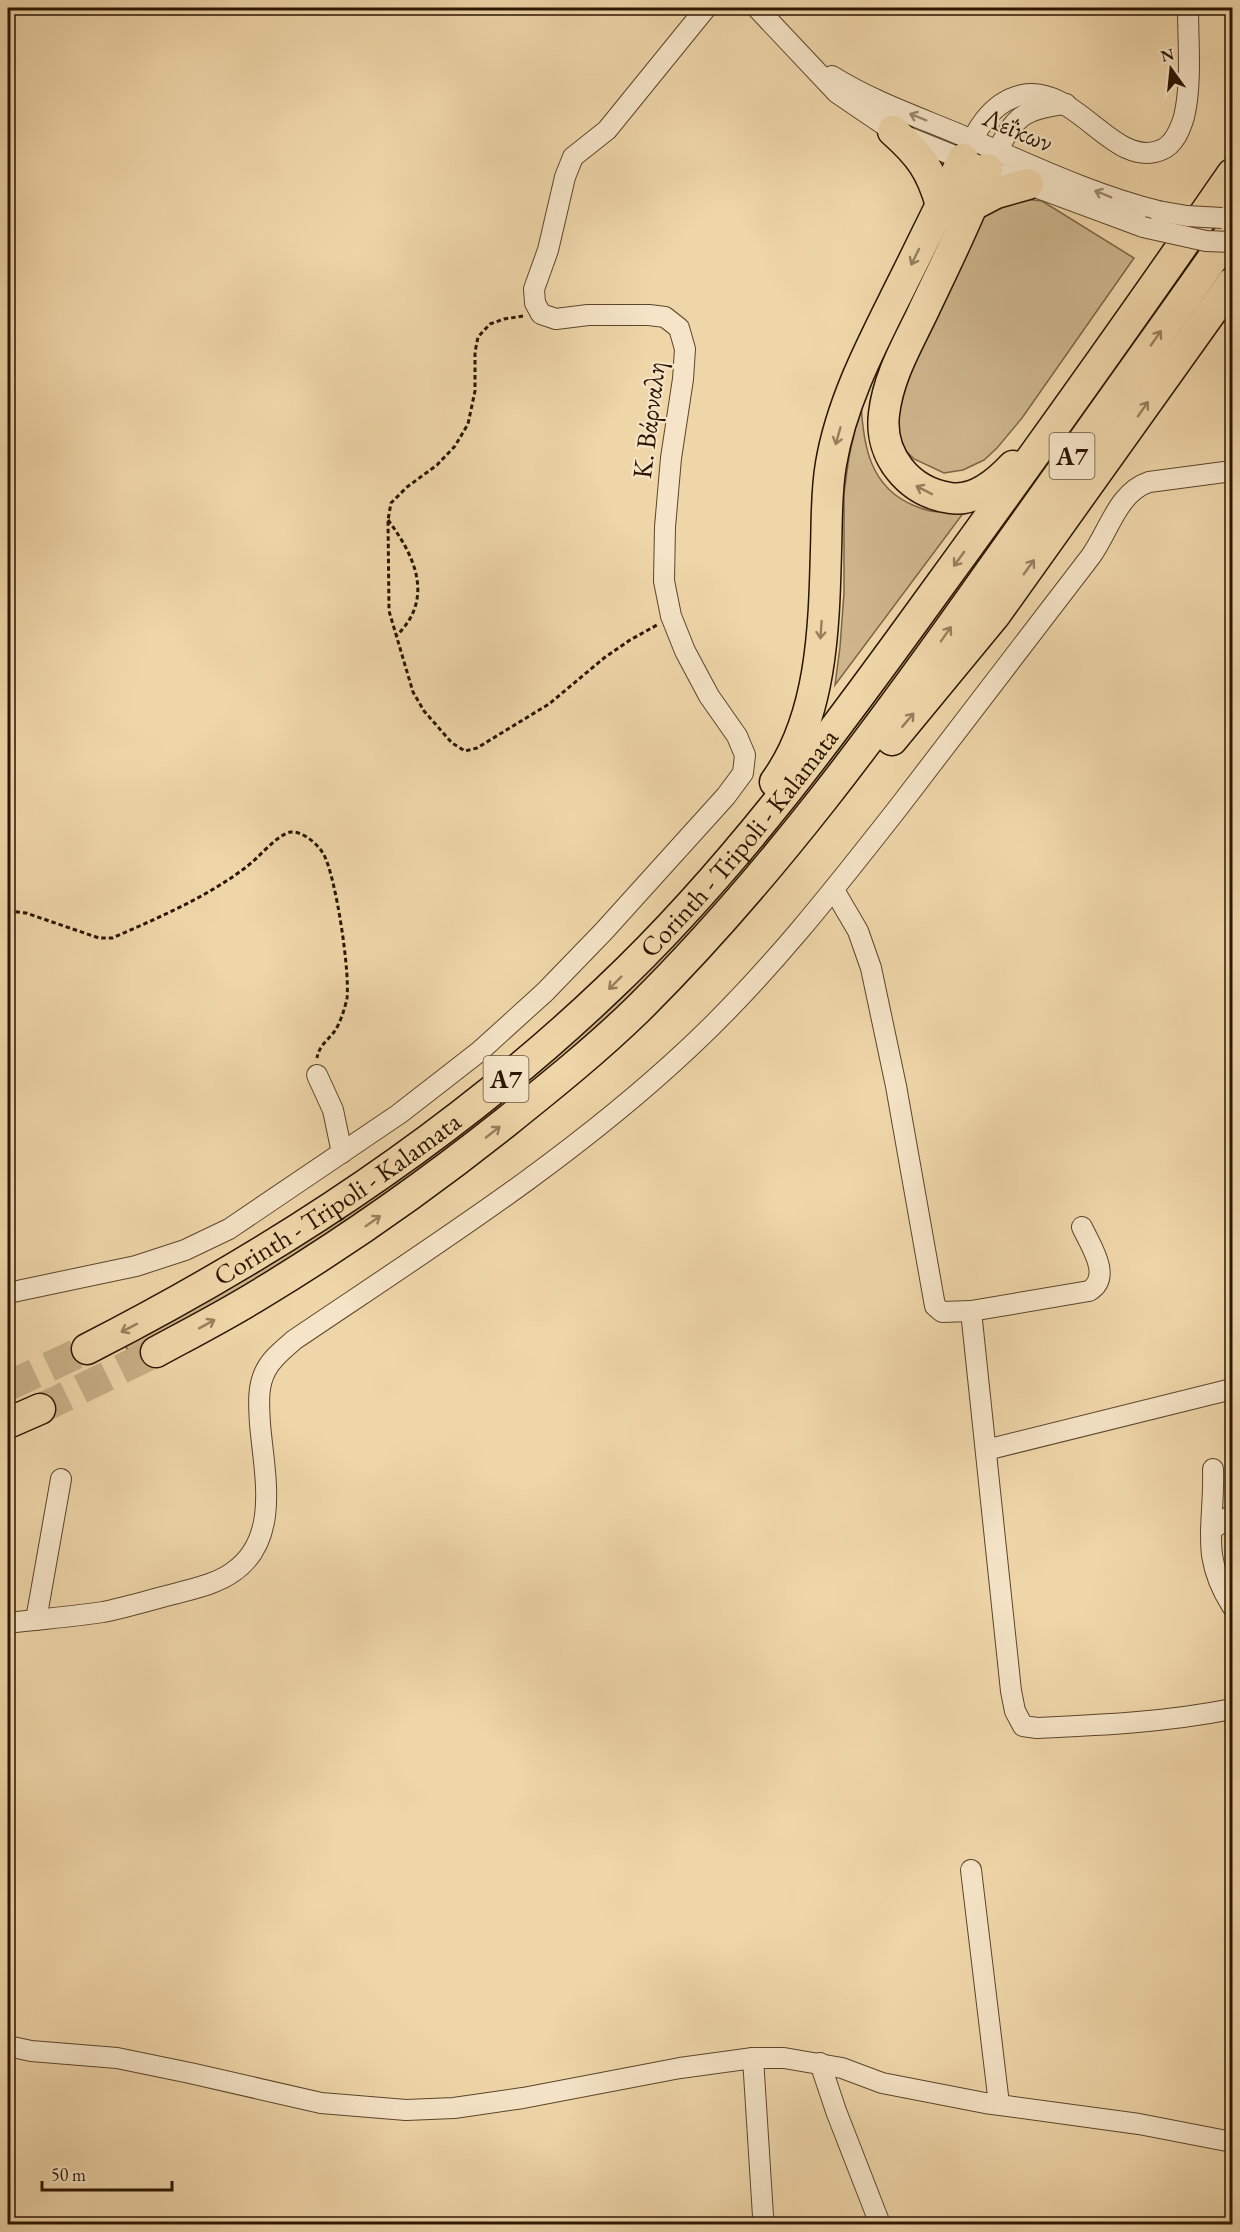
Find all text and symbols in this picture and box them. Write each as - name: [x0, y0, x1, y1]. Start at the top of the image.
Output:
- north arrow: [1141, 39, 1201, 99]
- text: N: [1158, 43, 1176, 67]
- street label: Λεΐκων: [977, 99, 1059, 160]
- one-way arrow: [909, 111, 927, 122]
- one-way arrow: [1094, 187, 1112, 198]
- one-way arrow: [909, 248, 920, 266]
- one-way arrow: [1150, 330, 1162, 346]
- street label: Κ. Βάρναλη: [624, 359, 673, 481]
- one-way arrow: [1137, 402, 1149, 418]
- one-way arrow: [832, 426, 844, 445]
- road number: Α7: [1050, 433, 1094, 479]
- one-way arrow: [916, 483, 934, 495]
- one-way arrow: [953, 551, 965, 567]
- one-way arrow: [1023, 560, 1035, 576]
- one-way arrow: [815, 619, 826, 639]
- one-way arrow: [940, 626, 952, 642]
- one-way arrow: [902, 712, 915, 728]
- street label: Corinth - Tripoli - Kalamata: [632, 721, 846, 965]
- one-way arrow: [608, 975, 623, 990]
- road number: Α7: [484, 1056, 528, 1102]
- street label: Corinth - Tripoli - Kalamata: [207, 1104, 468, 1293]
- one-way arrow: [485, 1126, 501, 1139]
- one-way arrow: [365, 1215, 381, 1227]
- one-way arrow: [198, 1317, 215, 1329]
- one-way arrow: [121, 1322, 139, 1334]
- scale bar: [42, 2154, 172, 2192]
- text: 50 m: [51, 2163, 86, 2186]

